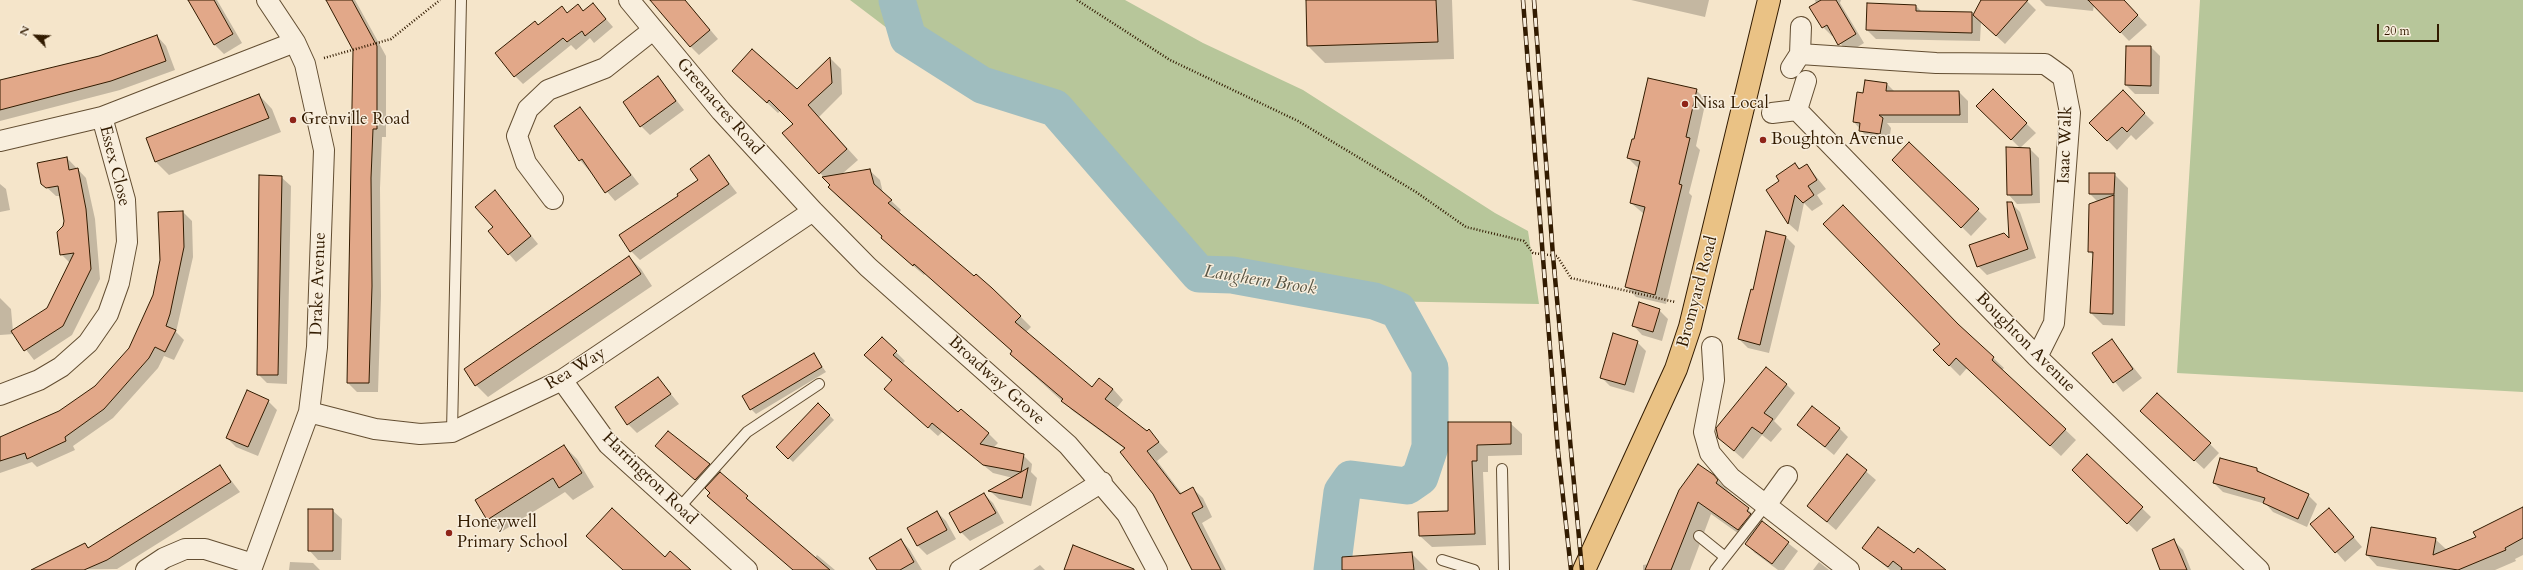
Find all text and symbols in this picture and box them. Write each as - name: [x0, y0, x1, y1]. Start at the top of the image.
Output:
- north arrow: [16, 16, 56, 56]
- scale bar: [2379, 16, 2441, 42]
- text: 20 m: [2384, 23, 2410, 39]
- text: N: [16, 24, 33, 38]
- street label: Greenacres Road: [671, 55, 767, 159]
- place label: Nisa Local: [1693, 94, 1769, 114]
- marker: Nisa Local: [1680, 99, 1690, 109]
- street label: Isaac Walk: [2054, 106, 2078, 184]
- place label: Grenville Road: [301, 110, 410, 130]
- marker: Grenville Road: [288, 115, 298, 125]
- street label: Essex Close: [94, 124, 134, 208]
- place label: Boughton Avenue: [1771, 130, 1904, 150]
- marker: Boughton Avenue: [1758, 135, 1768, 145]
- street label: Drake Avenue: [307, 232, 331, 336]
- street label: Bromyard Road: [1673, 234, 1723, 350]
- water label: Laughern Brook: [1202, 261, 1318, 301]
- street label: Boughton Avenue: [1971, 289, 2079, 397]
- street label: Broadway Grove: [943, 332, 1049, 430]
- street label: Rea Way: [542, 343, 610, 395]
- street label: Harrington Road: [597, 429, 701, 529]
- place label: Honeywell Primary School: [457, 513, 568, 553]
- marker: Honeywell Primary School: [444, 528, 454, 538]

